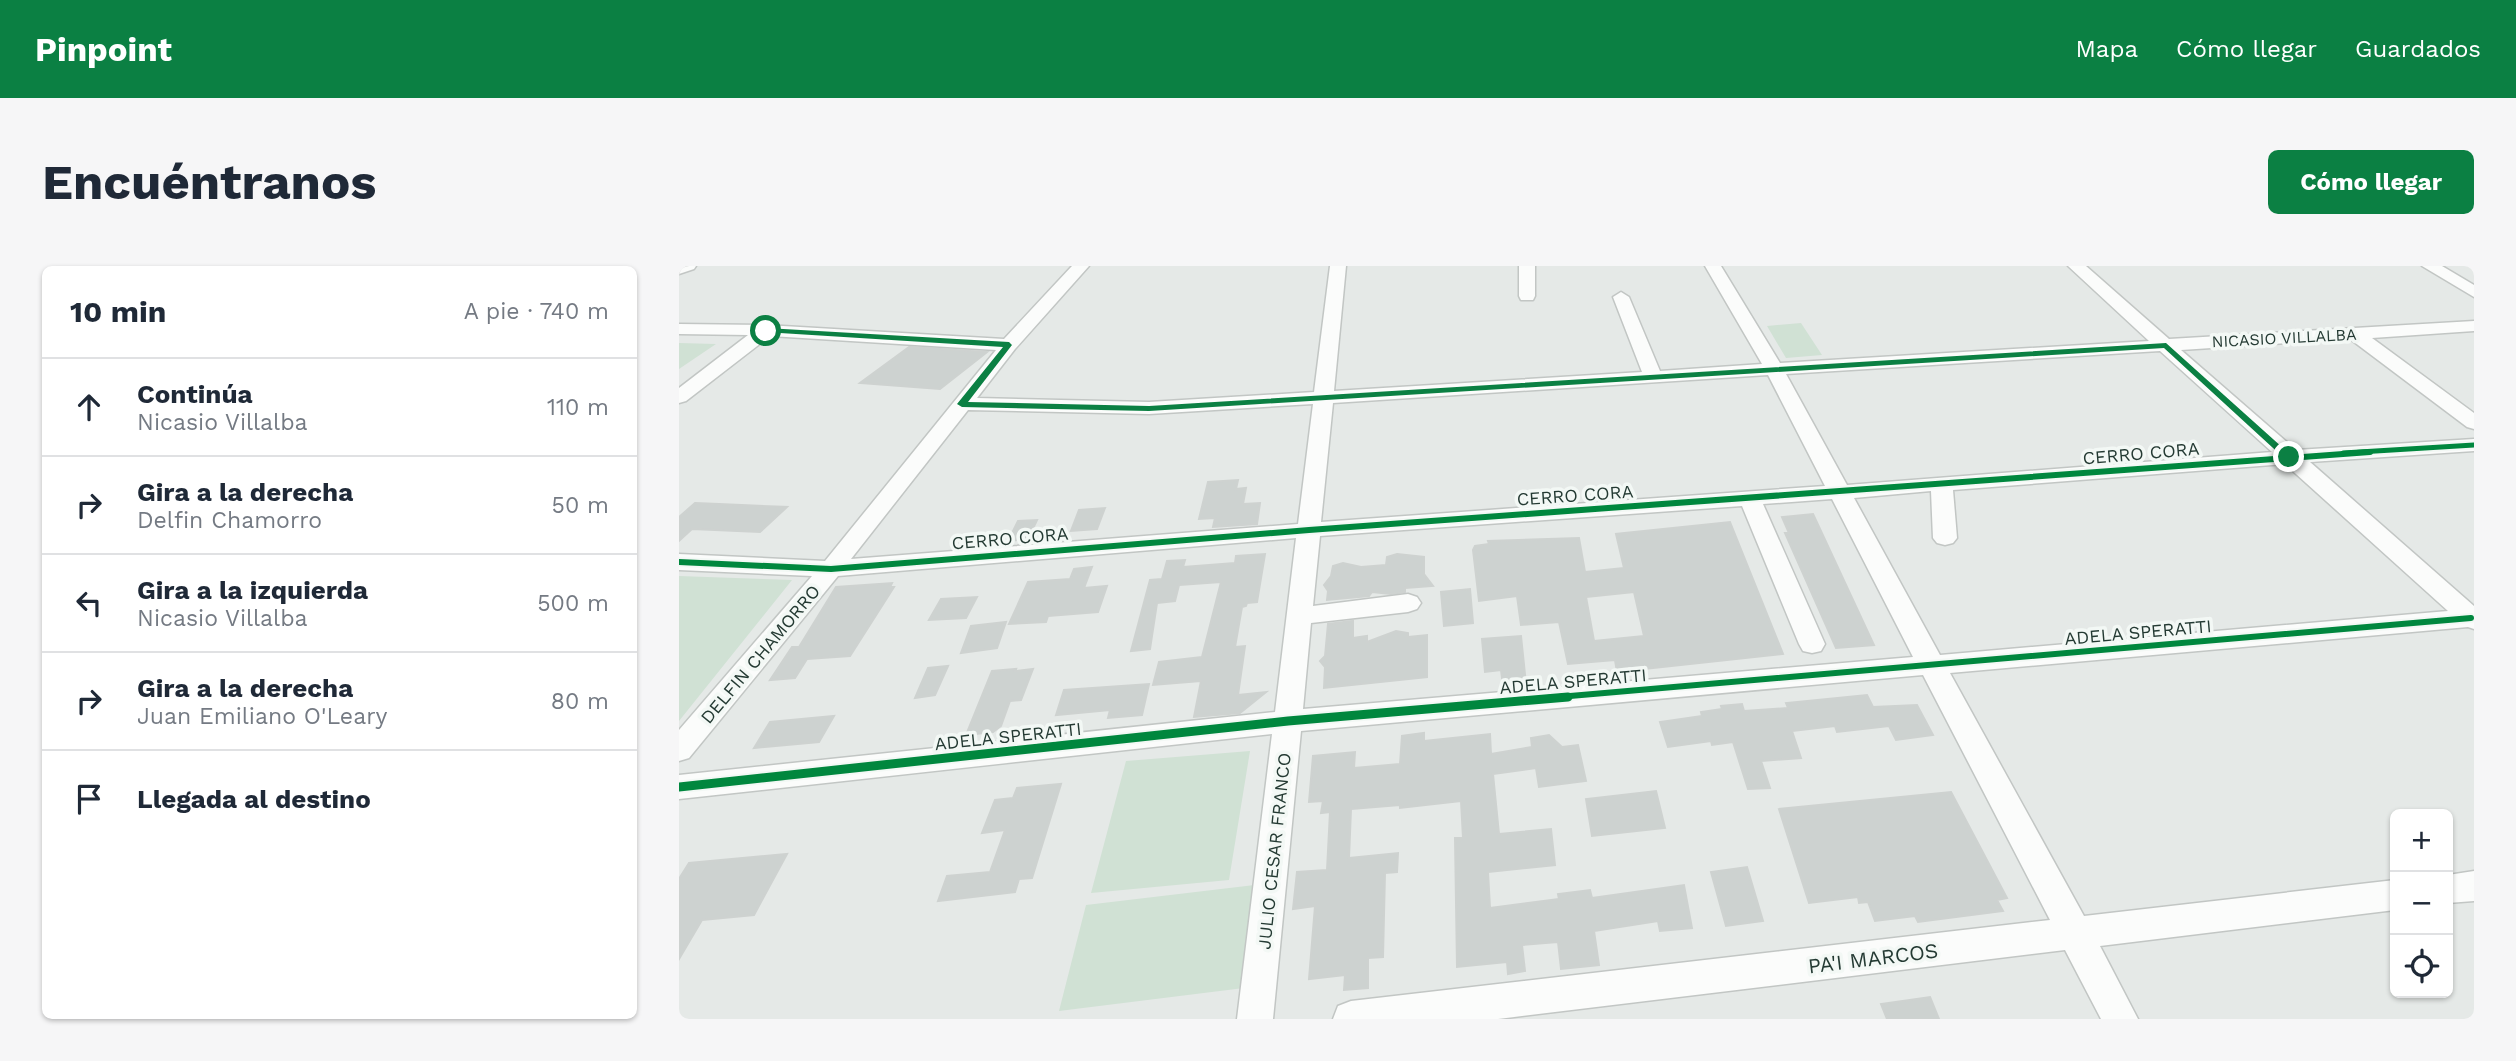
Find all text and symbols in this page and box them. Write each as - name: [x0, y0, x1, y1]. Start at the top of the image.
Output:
- text: Pinpoint: [35, 30, 172, 69]
- text: Mapa: [2076, 35, 2138, 63]
- text: Cómo llegar: [2176, 35, 2317, 63]
- text: Guardados: [2355, 35, 2481, 63]
- button: Cómo llegar: [2268, 150, 2474, 214]
- text: Encuéntranos: [42, 153, 376, 211]
- text: 10 min: [70, 294, 166, 329]
- text: A pie · 740 m: [464, 298, 609, 325]
- route start: [750, 315, 781, 346]
- street label: NICASIO VILLALBA: [2211, 325, 2357, 351]
- text: Continúa: [137, 379, 253, 409]
- icon: ahead: [70, 388, 108, 426]
- text: 110 m: [547, 394, 609, 421]
- text: Nicasio Villalba: [137, 409, 308, 436]
- street label: CERRO CORA: [2082, 437, 2200, 469]
- route end: [2273, 441, 2304, 472]
- text: Gira a la derecha: [137, 477, 353, 507]
- street label: CERRO CORA: [1516, 480, 1634, 510]
- icon: right: [70, 486, 108, 524]
- text: 50 m: [552, 492, 609, 519]
- text: Delfin Chamorro: [137, 507, 322, 534]
- street label: CERRO CORA: [951, 522, 1069, 554]
- text: Gira a la izquierda: [137, 575, 368, 605]
- street label: DELFIN CHAMORRO: [696, 580, 824, 728]
- icon: left: [70, 584, 108, 622]
- text: 500 m: [537, 590, 609, 617]
- text: Nicasio Villalba: [137, 605, 308, 632]
- street label: ADELA SPERATTI: [2064, 615, 2212, 649]
- street label: ADELA SPERATTI: [1499, 664, 1647, 698]
- text: Gira a la derecha: [137, 673, 353, 703]
- icon: right: [70, 682, 108, 720]
- text: 80 m: [551, 688, 609, 715]
- text: Juan Emiliano O'Leary: [137, 703, 387, 730]
- street label: ADELA SPERATTI: [933, 718, 1083, 754]
- street label: JULIO CESAR FRANCO: [1253, 752, 1295, 950]
- icon: arrive: [70, 780, 108, 818]
- text: Llegada al destino: [137, 784, 371, 814]
- map controls: [2390, 809, 2453, 998]
- button: +: [2390, 809, 2453, 872]
- button: −: [2390, 872, 2453, 935]
- button: locate: [2390, 935, 2453, 998]
- street label: PA'I MARCOS: [1806, 938, 1940, 978]

